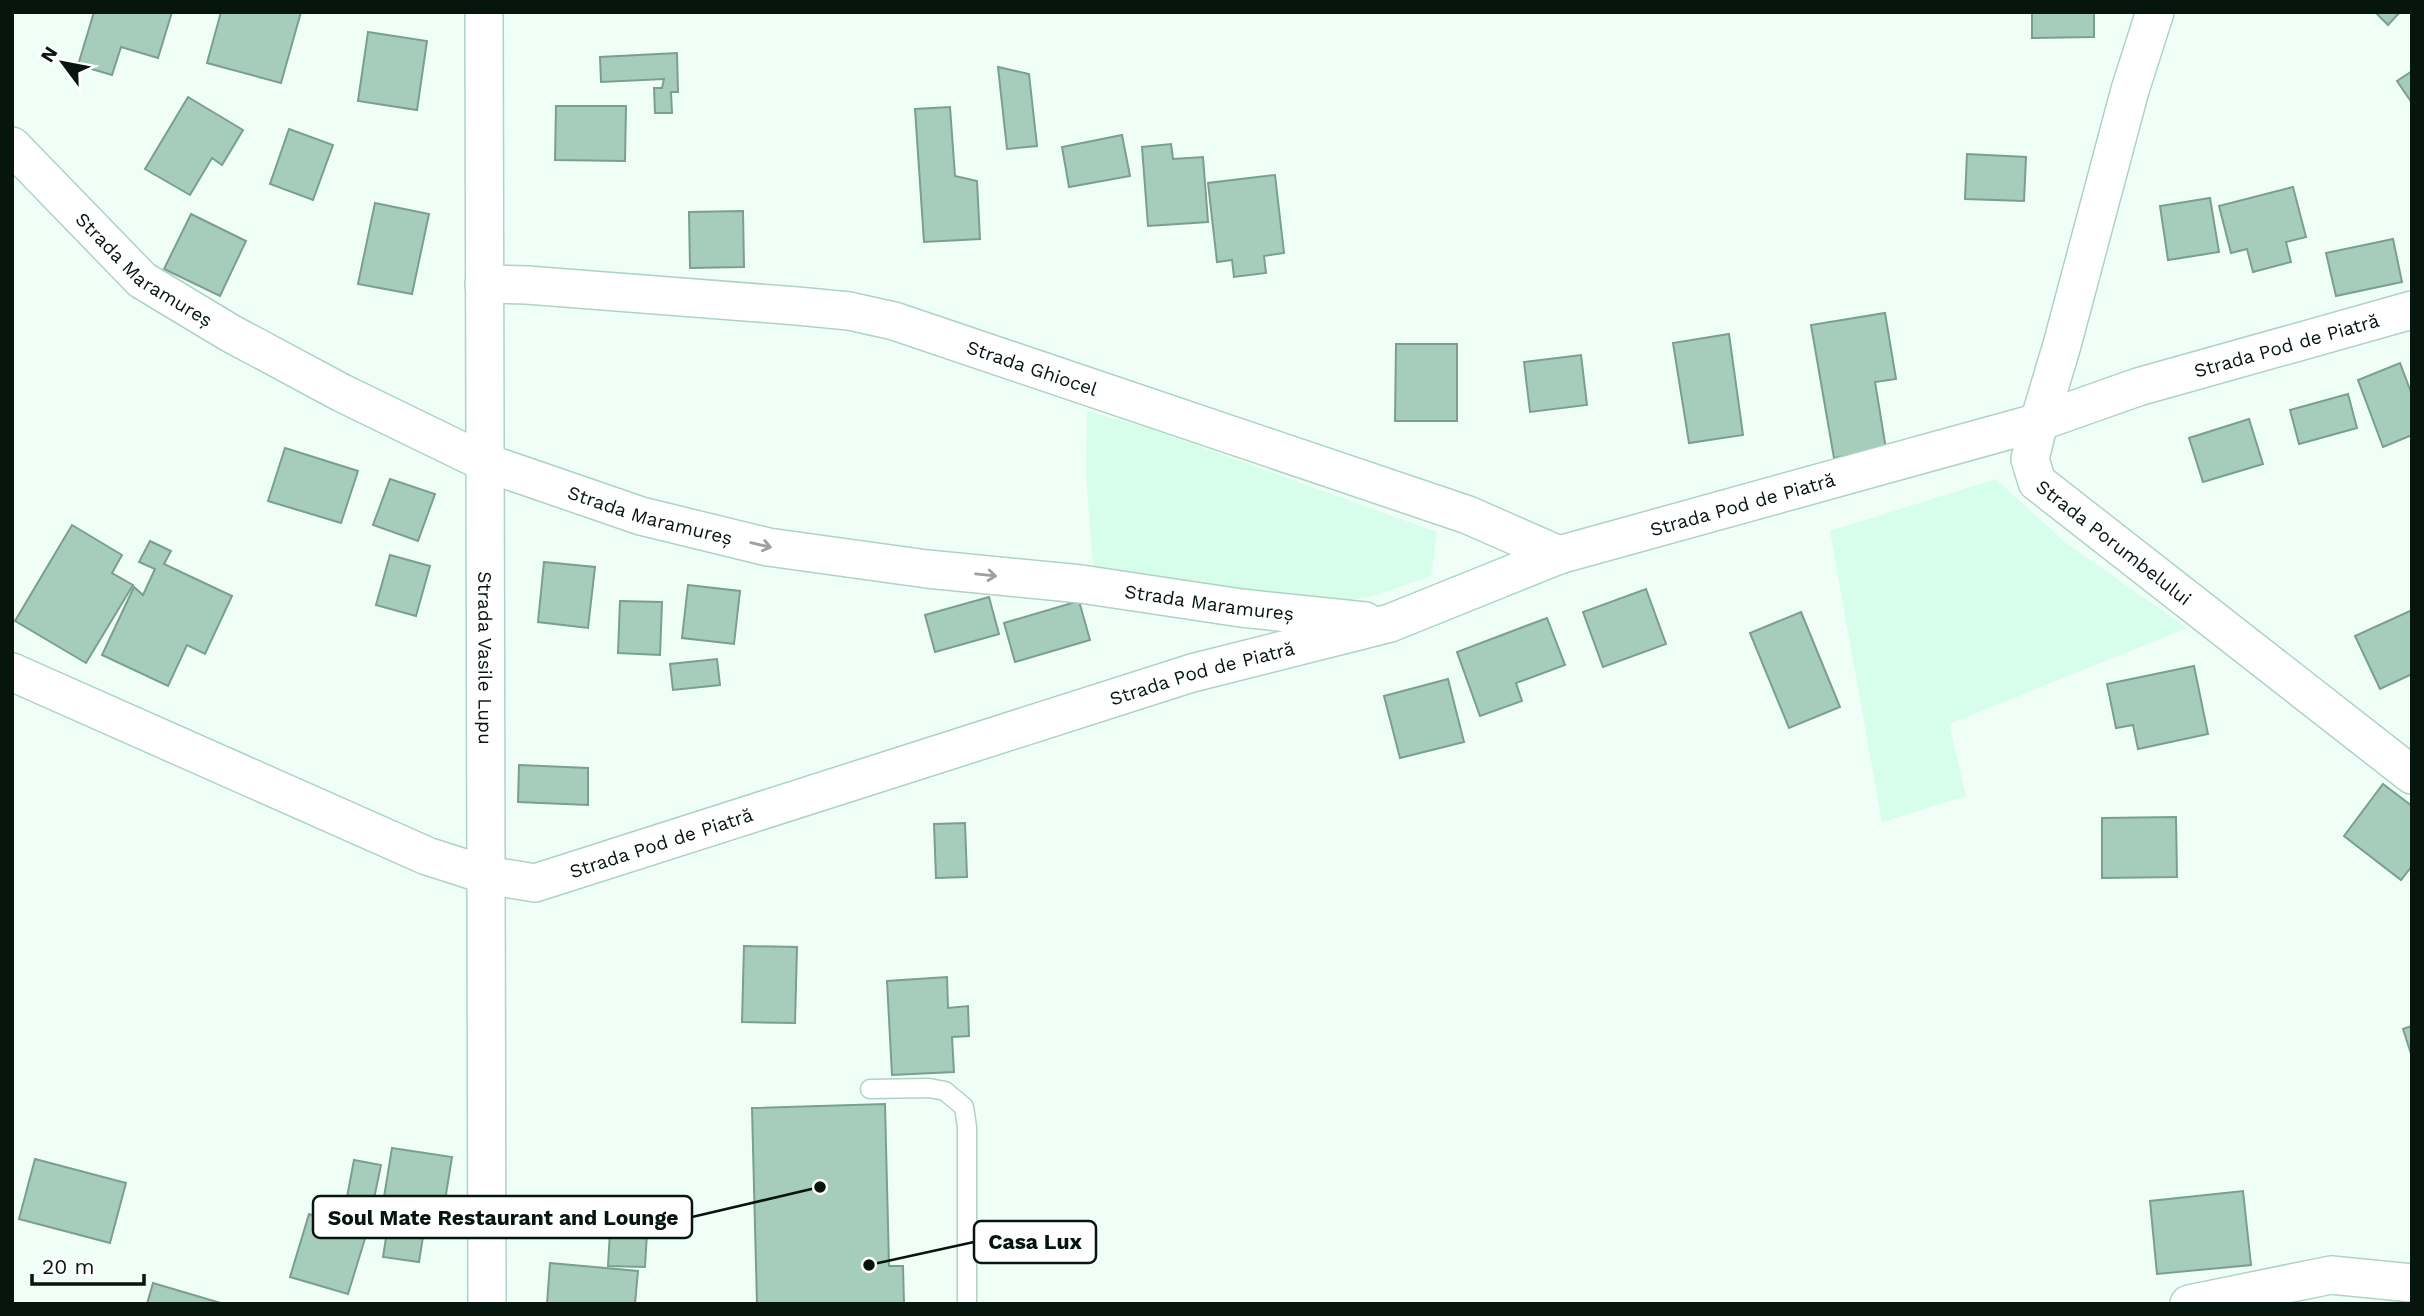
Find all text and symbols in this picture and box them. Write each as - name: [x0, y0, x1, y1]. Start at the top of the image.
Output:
- north arrow: [28, 28, 98, 98]
- text: N: [36, 42, 62, 66]
- street label: Strada Maramureș: [71, 208, 217, 332]
- street label: Strada Pod de Piatră: [2192, 309, 2382, 383]
- street label: Strada Ghiocel: [964, 335, 1101, 401]
- street label: Strada Pod de Piatră: [1647, 468, 1838, 541]
- street label: Strada Porumbelului: [2031, 475, 2196, 610]
- street label: Strada Maramureș: [565, 481, 735, 550]
- one-way arrow: [749, 539, 771, 552]
- one-way arrow: [974, 569, 997, 582]
- street label: Strada Vasile Lupu: [473, 571, 497, 745]
- street label: Strada Maramureș: [1123, 580, 1295, 625]
- street label: Strada Pod de Piatră: [1107, 637, 1297, 711]
- street label: Strada Pod de Piatră: [567, 803, 756, 883]
- callout: Soul Mate Restaurant and Lounge: [313, 1196, 692, 1238]
- text: Soul Mate Restaurant and Lounge: [328, 1205, 678, 1230]
- callout: Casa Lux: [974, 1221, 1096, 1263]
- text: Casa Lux: [988, 1229, 1082, 1254]
- scale bar: [32, 1242, 144, 1286]
- text: 20 m: [42, 1254, 94, 1279]

